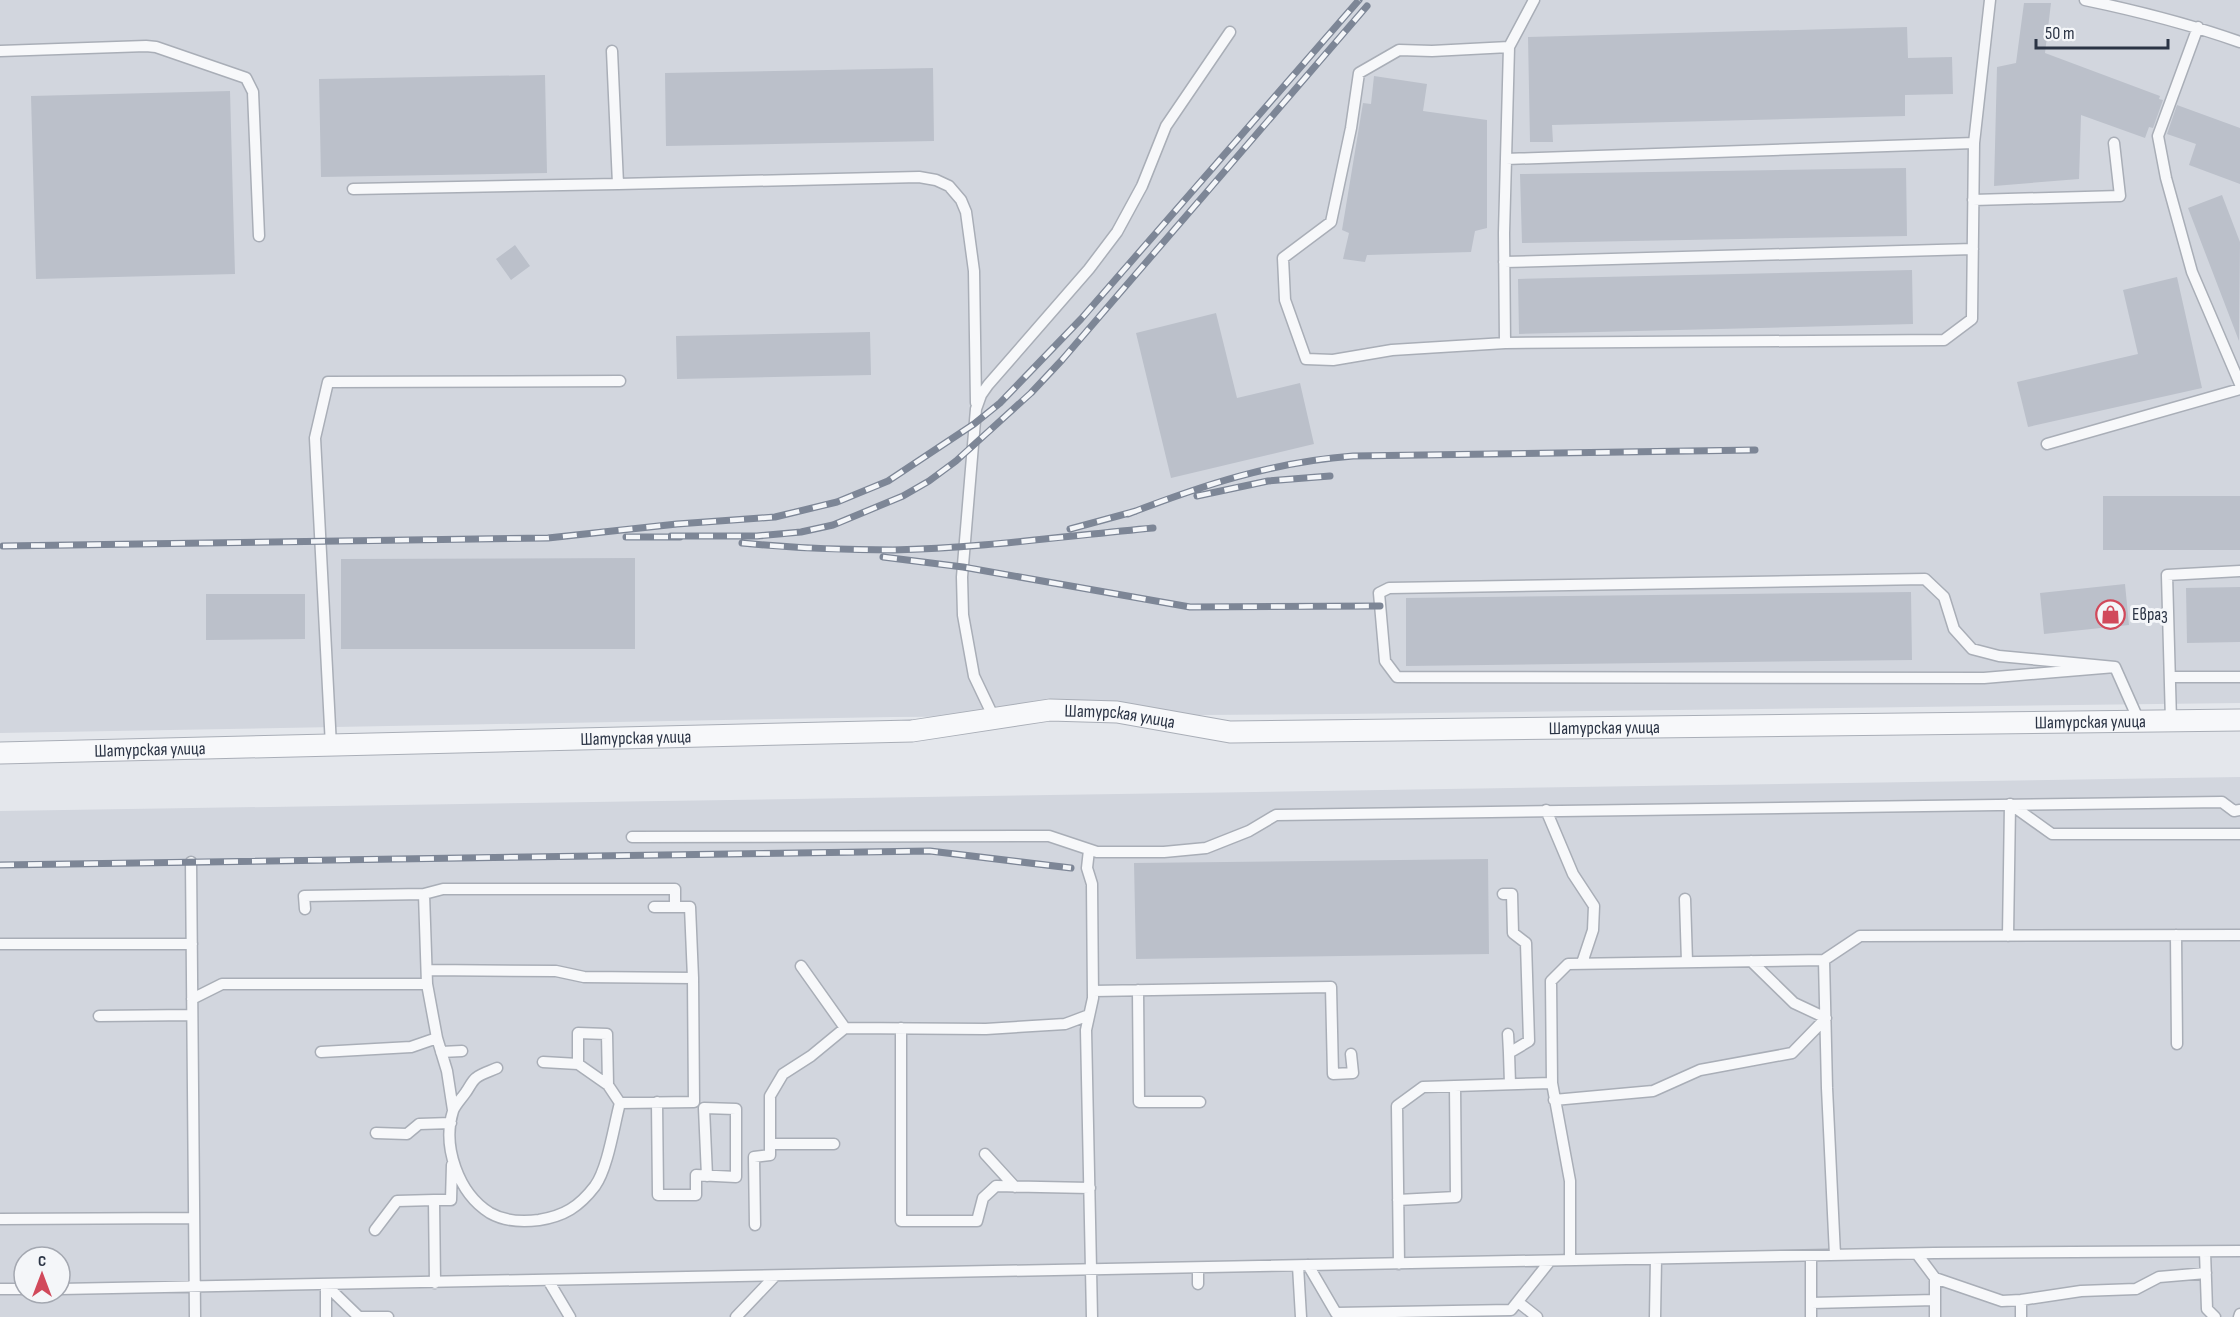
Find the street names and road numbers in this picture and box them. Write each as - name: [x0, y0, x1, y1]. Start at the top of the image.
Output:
- street label: Шатурская улица: [1064, 700, 1177, 733]
- street label: Шатурская улица: [2035, 711, 2146, 733]
- street label: Шатурская улица: [1549, 716, 1660, 739]
- street label: Шатурская улица: [580, 726, 692, 749]
- street label: Шатурская улица: [94, 738, 206, 761]

